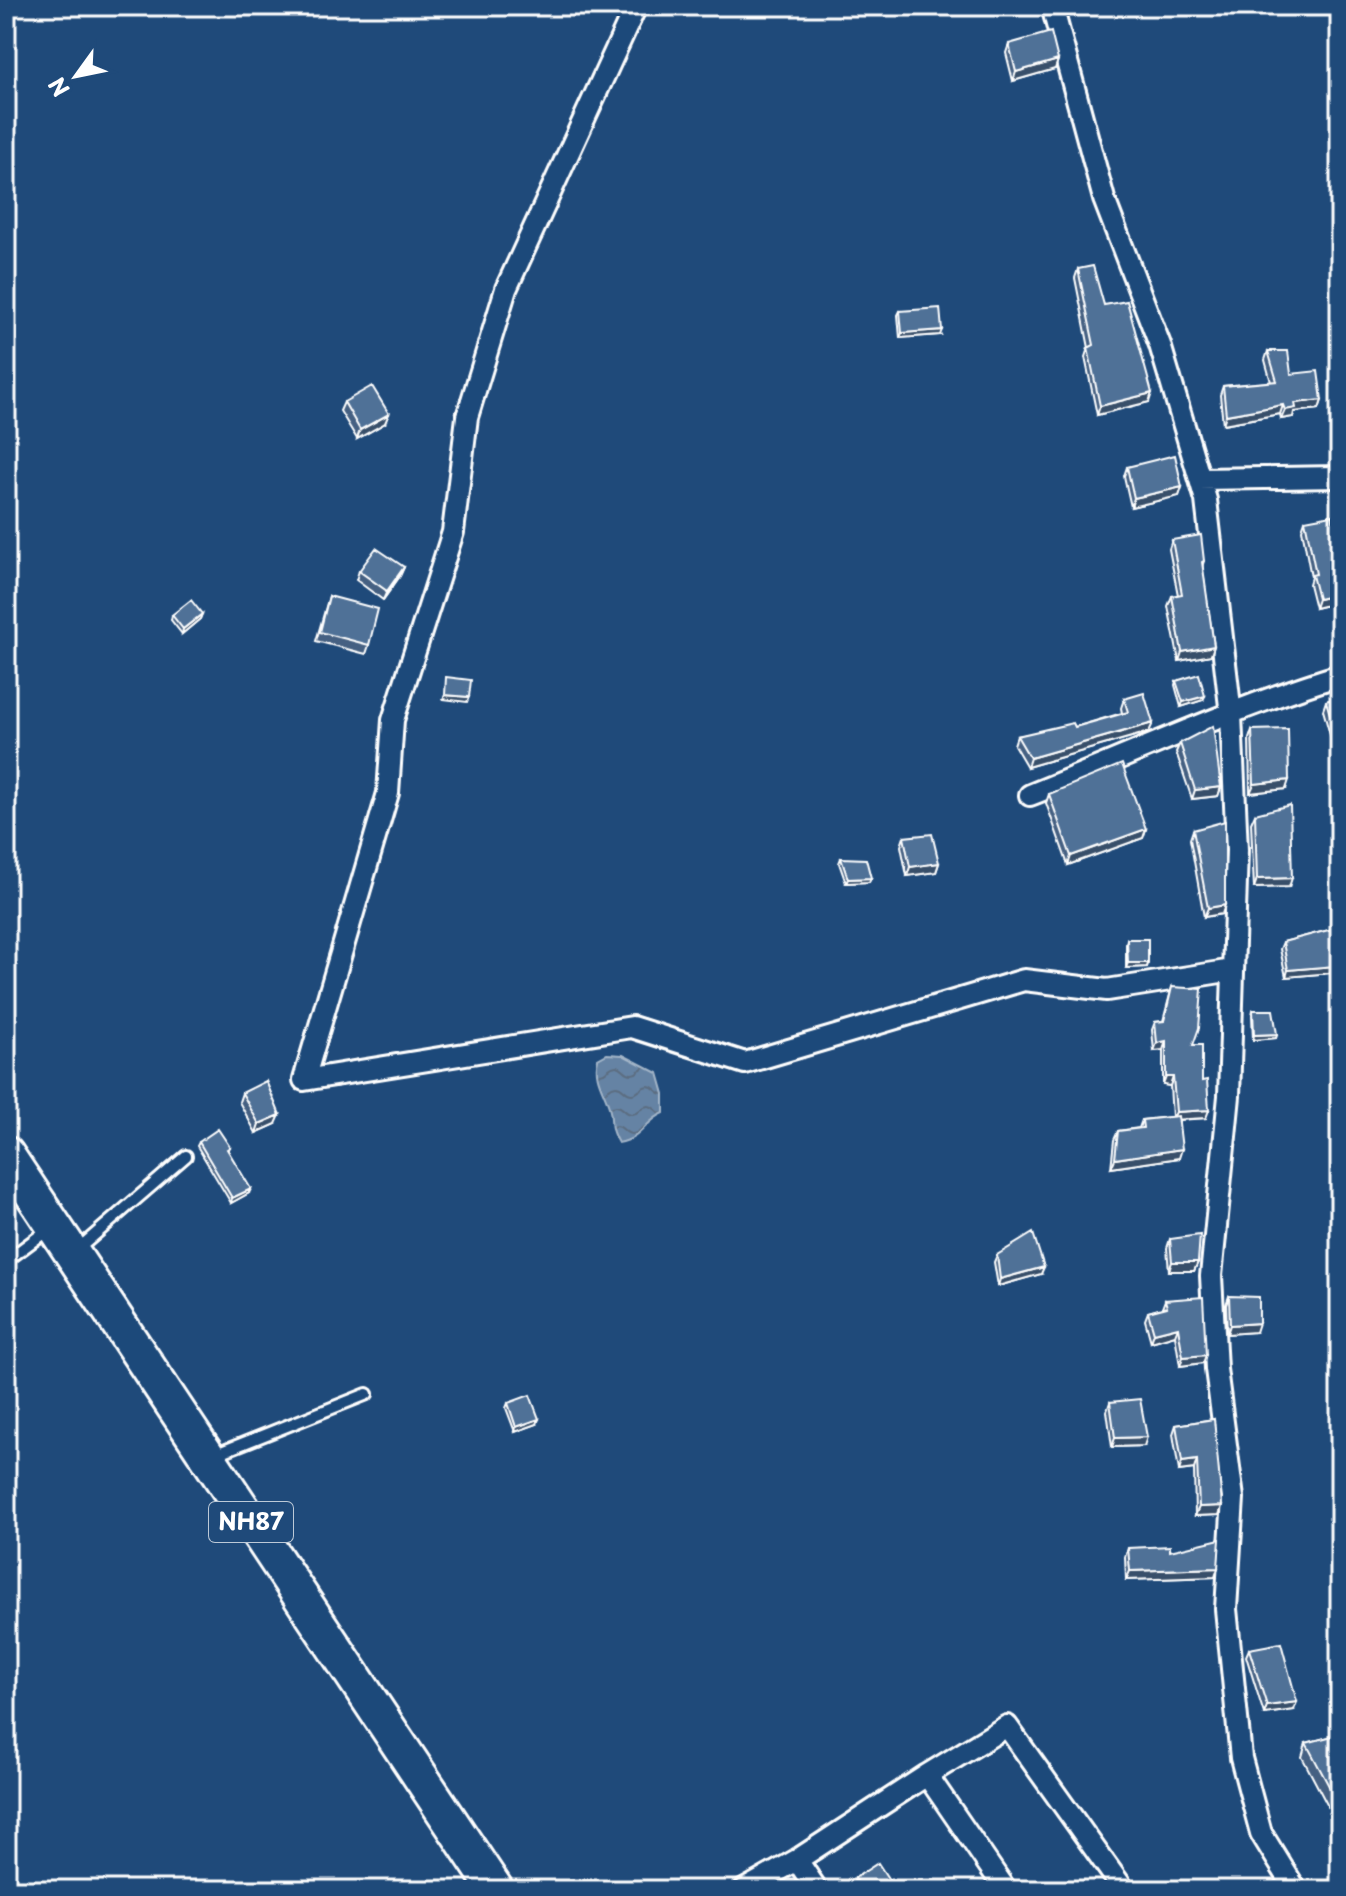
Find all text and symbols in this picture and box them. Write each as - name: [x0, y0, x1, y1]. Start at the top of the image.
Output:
- north arrow: [36, 36, 116, 116]
- text: N: [39, 71, 77, 104]
- road number: NH87: [209, 1502, 293, 1542]

